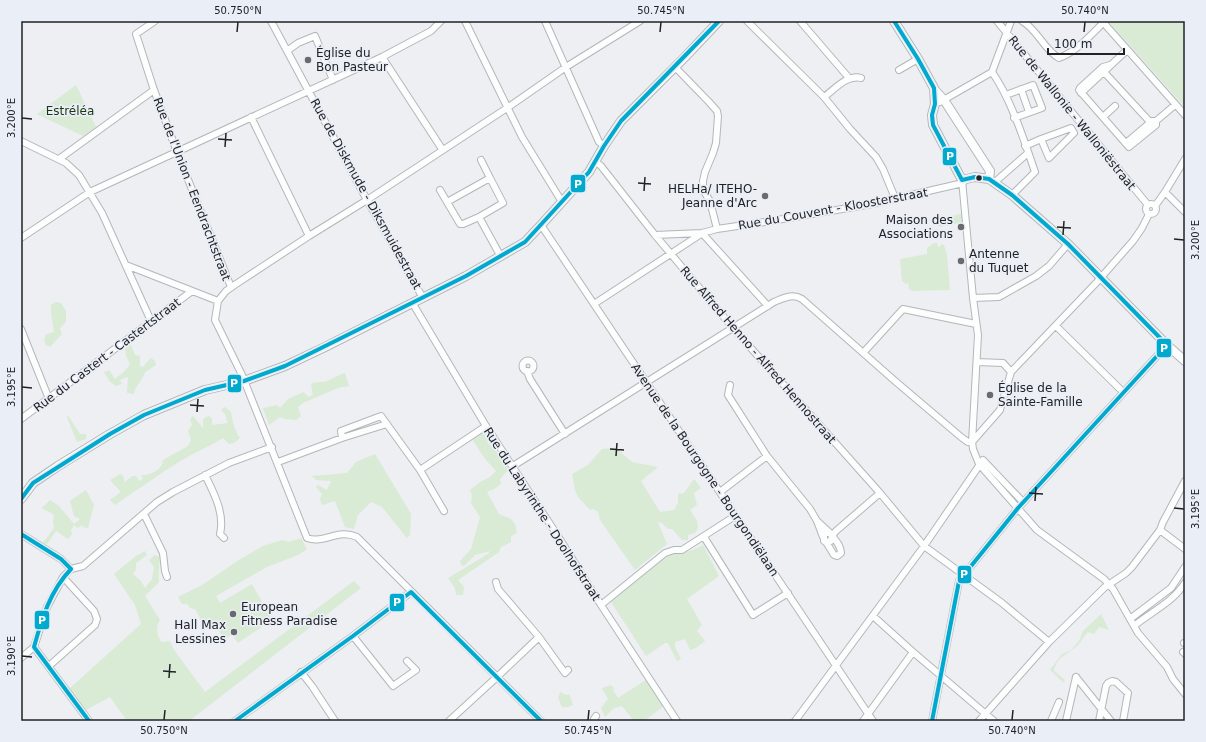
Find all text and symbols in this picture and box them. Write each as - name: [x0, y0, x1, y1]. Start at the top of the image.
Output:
- text: 50.750°N: [214, 5, 262, 16]
- text: 50.745°N: [637, 5, 685, 16]
- text: 50.740°N: [1061, 5, 1109, 16]
- scale bar: [1048, 30, 1124, 56]
- street label: Rue de Wallonie - Walloniëstraat: [1005, 33, 1139, 193]
- text: 100 m: [1054, 37, 1092, 51]
- place label: Église du Bon Pasteur: [316, 45, 388, 74]
- marker: Église du Bon Pasteur: [303, 55, 313, 65]
- street label: Rue de l'Union - Eendrachtstraat: [150, 95, 234, 283]
- street label: Rue de Diskmude - Diksmuidestraat: [307, 96, 425, 292]
- text: 3.200°E: [6, 98, 17, 138]
- park label: Estréléa: [46, 104, 94, 118]
- line badge: P: [942, 147, 957, 166]
- text: P: [946, 150, 954, 163]
- unlabelled marker: [974, 173, 984, 183]
- line badge: P: [570, 174, 586, 193]
- text: P: [574, 178, 582, 191]
- place label: HELHa/ ITEHO- Jeanne d'Arc: [668, 182, 757, 210]
- street label: Rue du Couvent - Kloosterstraat: [737, 185, 929, 233]
- marker: HELHa/ ITEHO- Jeanne d'Arc: [760, 191, 770, 201]
- place label: Maison des Associations: [878, 213, 953, 241]
- text: 3.200°E: [1190, 220, 1201, 260]
- marker: Maison des Associations: [956, 222, 966, 232]
- place label: Antenne du Tuquet: [969, 247, 1029, 275]
- marker: Antenne du Tuquet: [956, 256, 966, 266]
- street label: Rue Alfred Henno - Alfred Hennostraat: [677, 264, 839, 447]
- street label: Rue du Castert - Castertstraat: [31, 295, 183, 415]
- line badge: P: [1156, 338, 1172, 358]
- text: P: [1160, 342, 1168, 355]
- street label: Avenue de la Bourgogne - Bourgondiëlaan: [628, 361, 782, 579]
- text: 3.195°E: [6, 367, 17, 407]
- line badge: P: [227, 374, 242, 393]
- text: P: [230, 377, 238, 390]
- place label: Église de la Sainte-Famille: [998, 380, 1083, 409]
- marker: Église de la Sainte-Famille: [985, 390, 995, 400]
- street label: Rue du Labyrinthe - Doolhofstraat: [481, 425, 603, 603]
- text: 3.195°E: [1190, 489, 1201, 529]
- line badge: P: [957, 565, 972, 584]
- text: P: [960, 568, 968, 581]
- line badge: P: [389, 593, 405, 612]
- text: P: [393, 596, 401, 609]
- place label: European Fitness Paradise: [241, 600, 337, 628]
- marker: European Fitness Paradise: [228, 609, 238, 619]
- line badge: P: [34, 610, 50, 630]
- text: P: [38, 614, 46, 627]
- place label: Hall Max Lessines: [174, 618, 226, 646]
- marker: Hall Max Lessines: [229, 627, 239, 637]
- text: 3.190°E: [6, 636, 17, 676]
- text: 50.750°N: [140, 725, 188, 736]
- text: 50.745°N: [564, 725, 612, 736]
- text: 50.740°N: [988, 725, 1036, 736]

